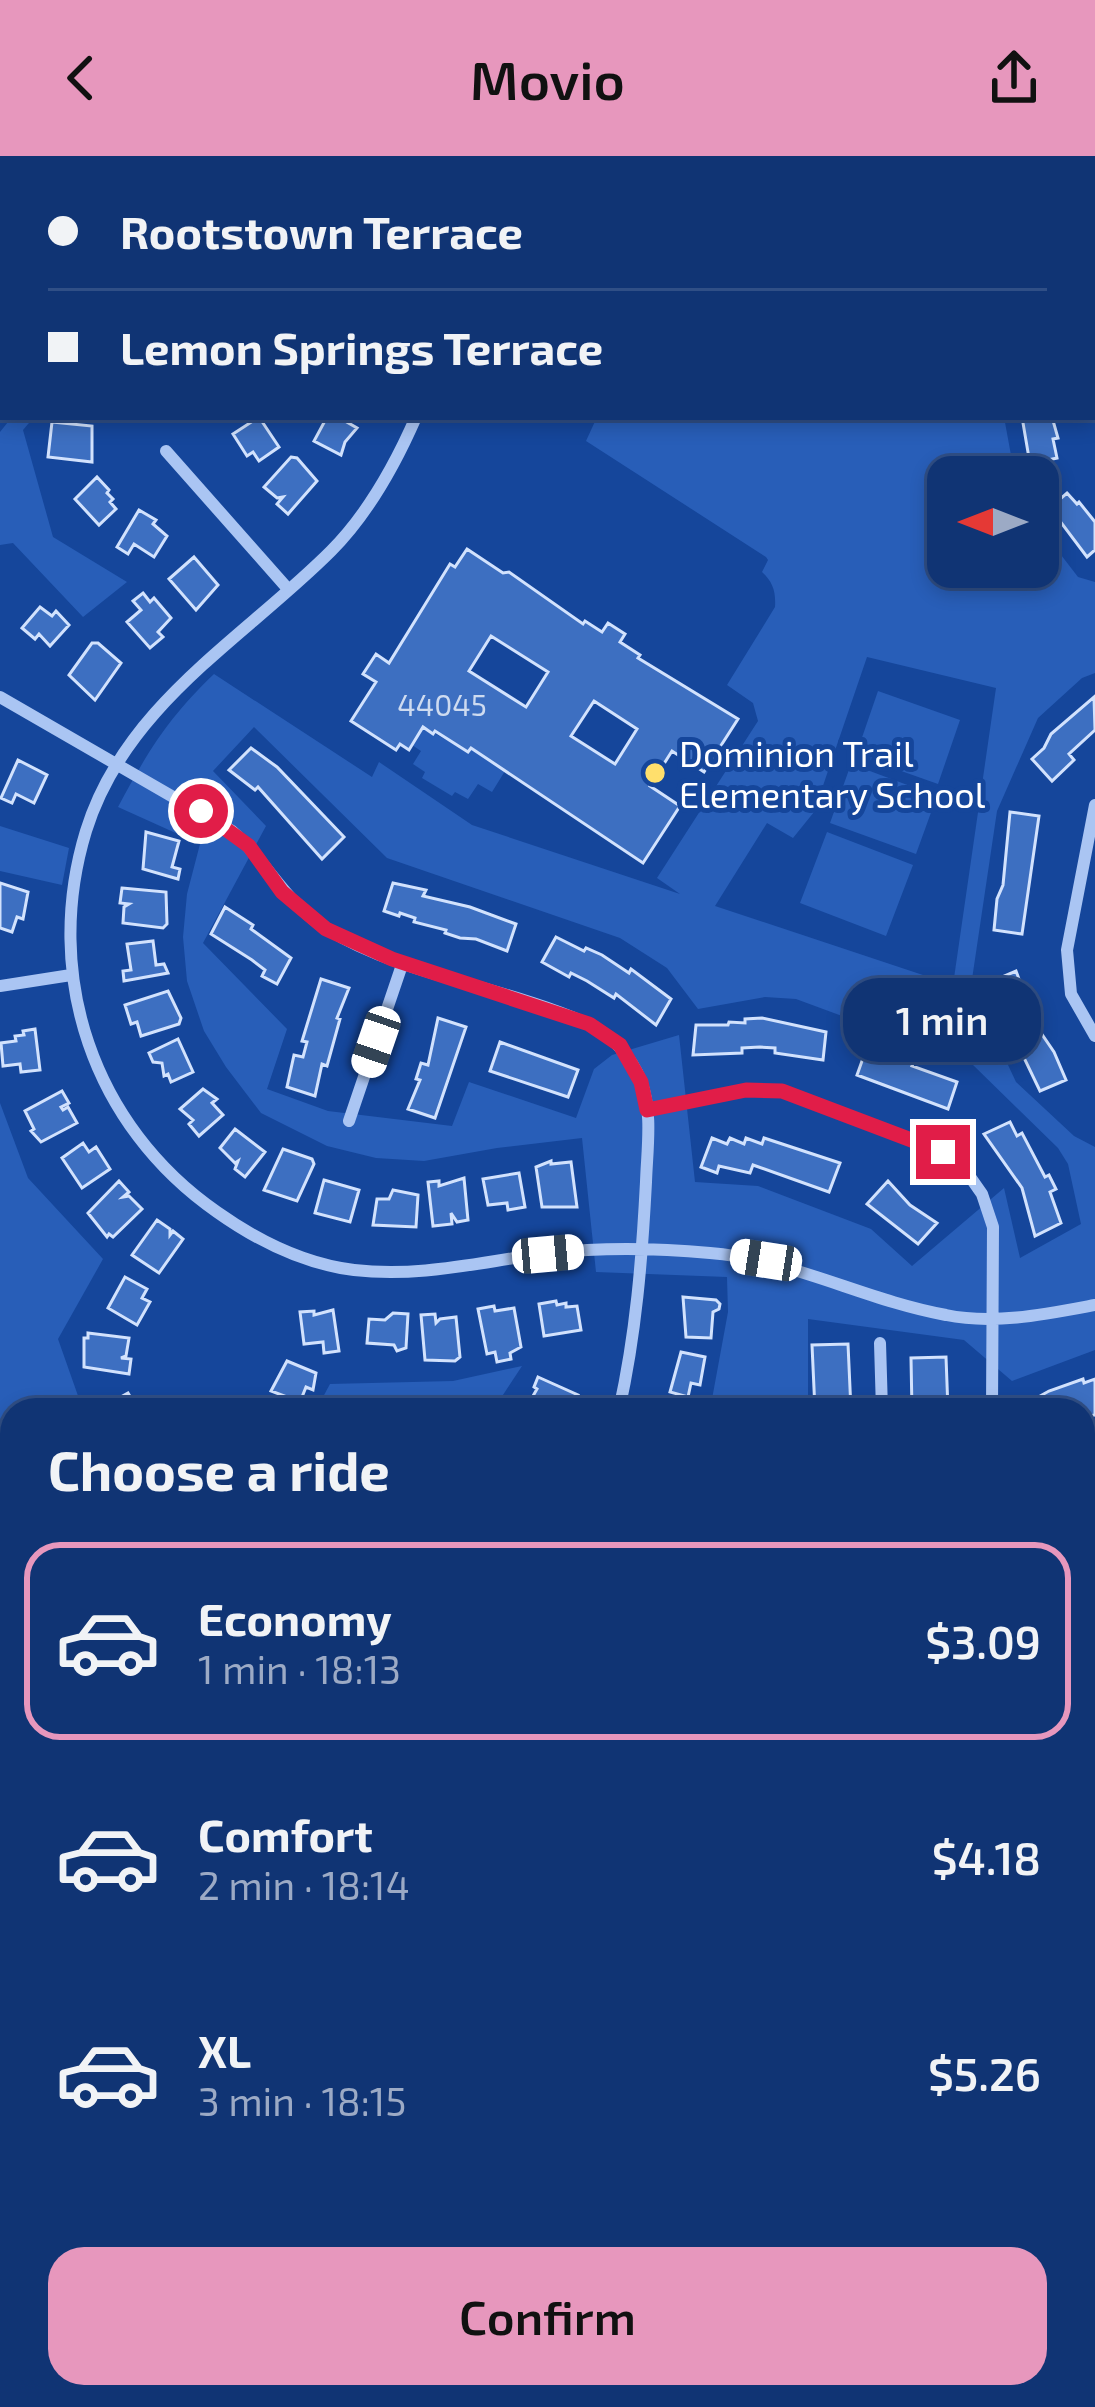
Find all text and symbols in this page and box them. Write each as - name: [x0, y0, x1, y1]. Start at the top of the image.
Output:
- icon: back: [48, 45, 114, 111]
- icon: share: [981, 45, 1047, 111]
- text: Movio: [470, 46, 625, 111]
- text: Rootstown Terrace: [120, 204, 523, 258]
- text: Lemon Springs Terrace: [120, 320, 603, 374]
- north arrow: [927, 456, 1059, 588]
- map controls: [927, 456, 1059, 588]
- house number: 44045: [397, 686, 487, 722]
- place label: Dominion Trail Elementary School: [679, 731, 986, 815]
- marker: Dominion Trail Elementary School: [642, 760, 668, 786]
- route start: [174, 784, 228, 838]
- callout: 1 min: [844, 978, 1042, 1062]
- text: 1 min: [896, 996, 988, 1043]
- car: [347, 1002, 405, 1082]
- route end: [916, 1125, 970, 1179]
- car: [511, 1233, 585, 1275]
- car: [728, 1237, 804, 1283]
- text: Choose a ride: [48, 1437, 390, 1502]
- icon: car: [54, 1587, 162, 1695]
- text: Economy: [198, 1591, 392, 1645]
- text: $3.09: [925, 1614, 1041, 1668]
- text: 1 min · 18:13: [198, 1645, 401, 1692]
- icon: car: [54, 1803, 162, 1911]
- text: Comfort: [198, 1807, 373, 1861]
- text: $4.18: [932, 1830, 1041, 1884]
- text: 2 min · 18:14: [198, 1861, 410, 1908]
- icon: car: [54, 2019, 162, 2127]
- text: XL: [198, 2023, 251, 2077]
- text: $5.26: [928, 2046, 1041, 2100]
- text: 3 min · 18:15: [198, 2077, 406, 2124]
- button: Confirm: [48, 2247, 1047, 2385]

